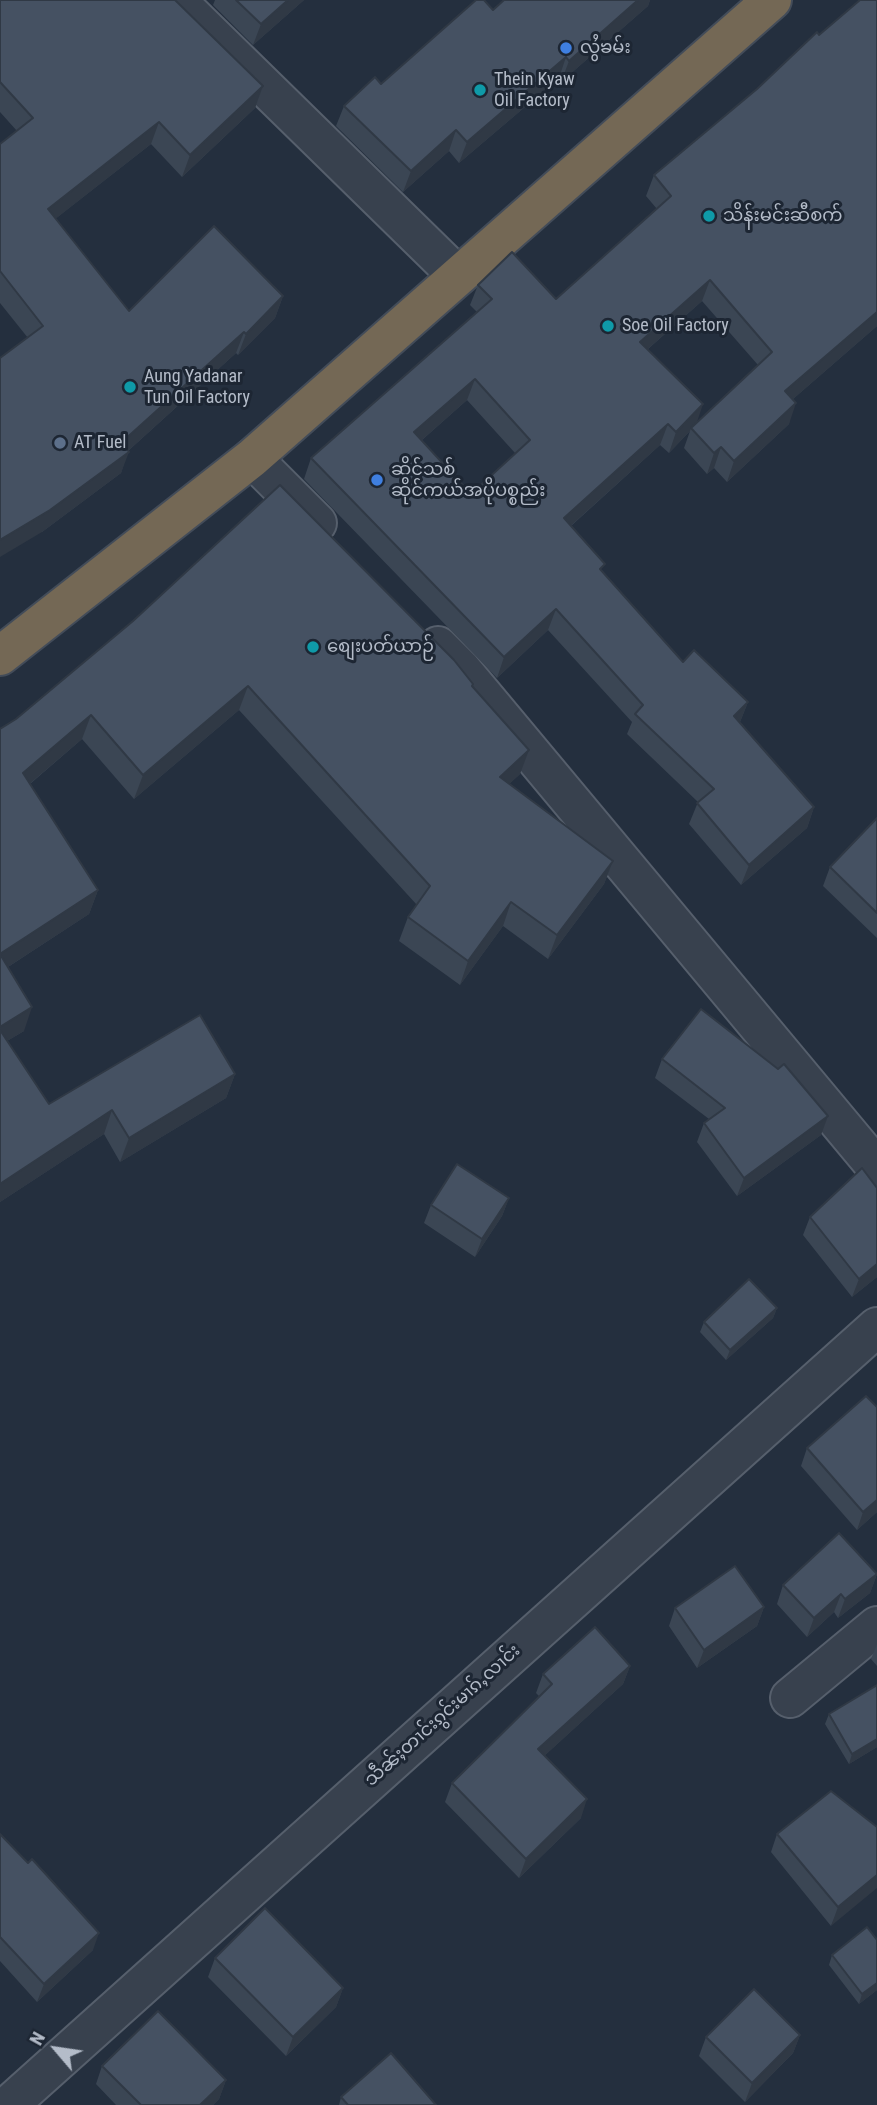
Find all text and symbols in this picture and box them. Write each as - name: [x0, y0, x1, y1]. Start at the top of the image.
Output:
- place label: လွႆၶမ်း: [580, 37, 631, 59]
- marker: လွႆၶမ်း: [558, 40, 574, 56]
- place label: Thein Kyaw Oil Factory: [494, 69, 575, 112]
- marker: Thein Kyaw Oil Factory: [472, 82, 488, 98]
- place label: သိန်းမင်းဆီစက်: [723, 205, 843, 227]
- marker: သိန်းမင်းဆီစက်: [701, 208, 717, 224]
- place label: Soe Oil Factory: [622, 315, 729, 337]
- marker: Soe Oil Factory: [600, 318, 616, 334]
- place label: Aung Yadanar Tun Oil Factory: [144, 366, 250, 408]
- marker: Aung Yadanar Tun Oil Factory: [122, 379, 138, 395]
- place label: AT Fuel: [74, 432, 126, 454]
- marker: AT Fuel: [52, 435, 68, 451]
- place label: ဆိုင်သစ် ဆိုင်ကယ်အပိုပစ္စည်း: [391, 459, 545, 502]
- marker: ဆိုင်သစ် ဆိုင်ကယ်အပိုပစ္စည်း: [369, 472, 385, 488]
- place label: စျေးပတ်ယာဉ်: [327, 636, 434, 658]
- marker: စျေးပတ်ယာဉ်: [305, 639, 321, 655]
- street label: သဵၼ်ႈတၢင်းၵွင်းမၢၵ်ႇလၢင်း: [361, 1640, 525, 1792]
- north arrow: [21, 2014, 91, 2084]
- text: N: [24, 2028, 50, 2049]

